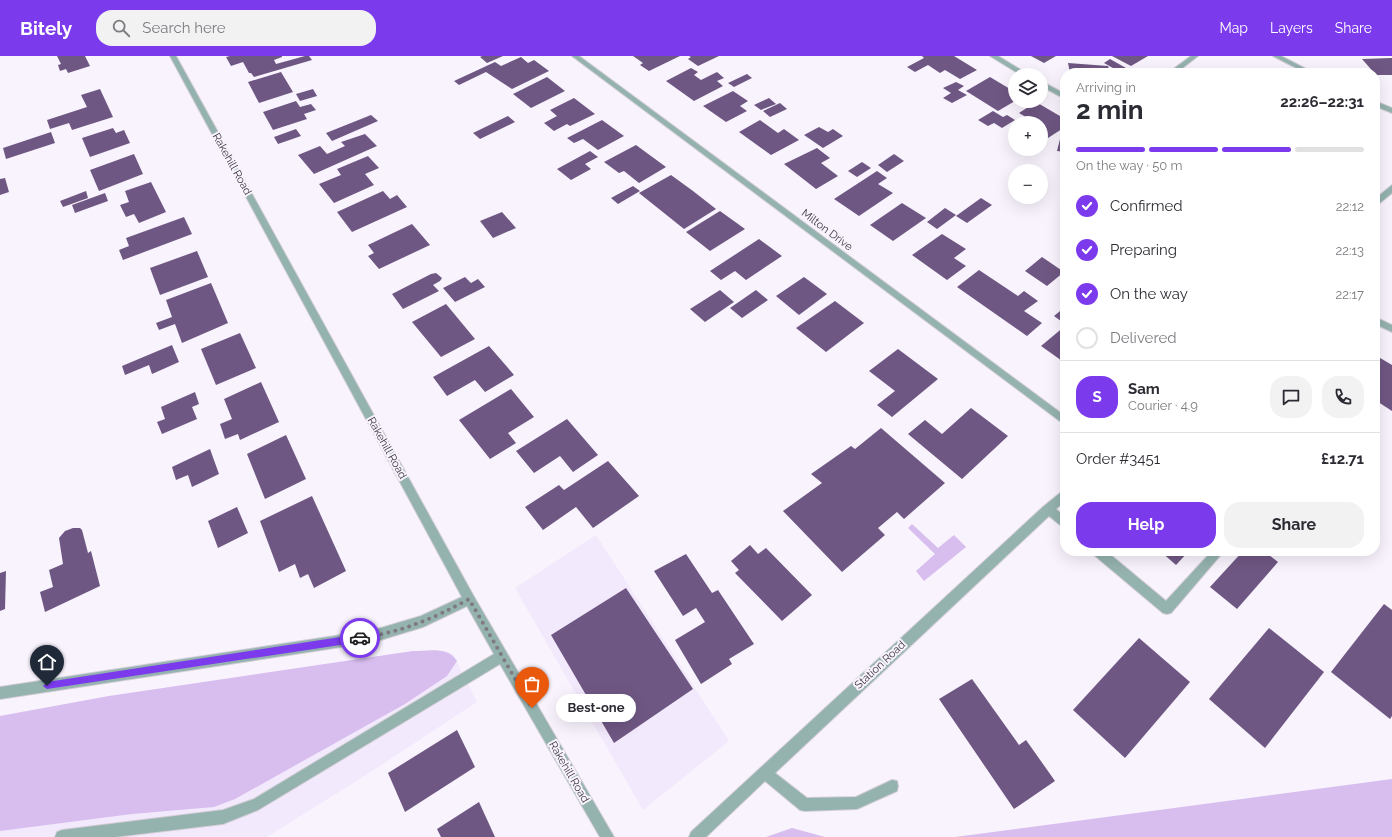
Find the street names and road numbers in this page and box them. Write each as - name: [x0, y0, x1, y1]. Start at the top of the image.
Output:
- street label: Rakehill Road: [210, 131, 254, 197]
- street label: Milton Drive: [799, 207, 856, 254]
- street label: Rakehill Road: [365, 415, 409, 481]
- street label: Station Road: [852, 638, 908, 692]
- street label: Rakehill Road: [546, 739, 592, 805]

